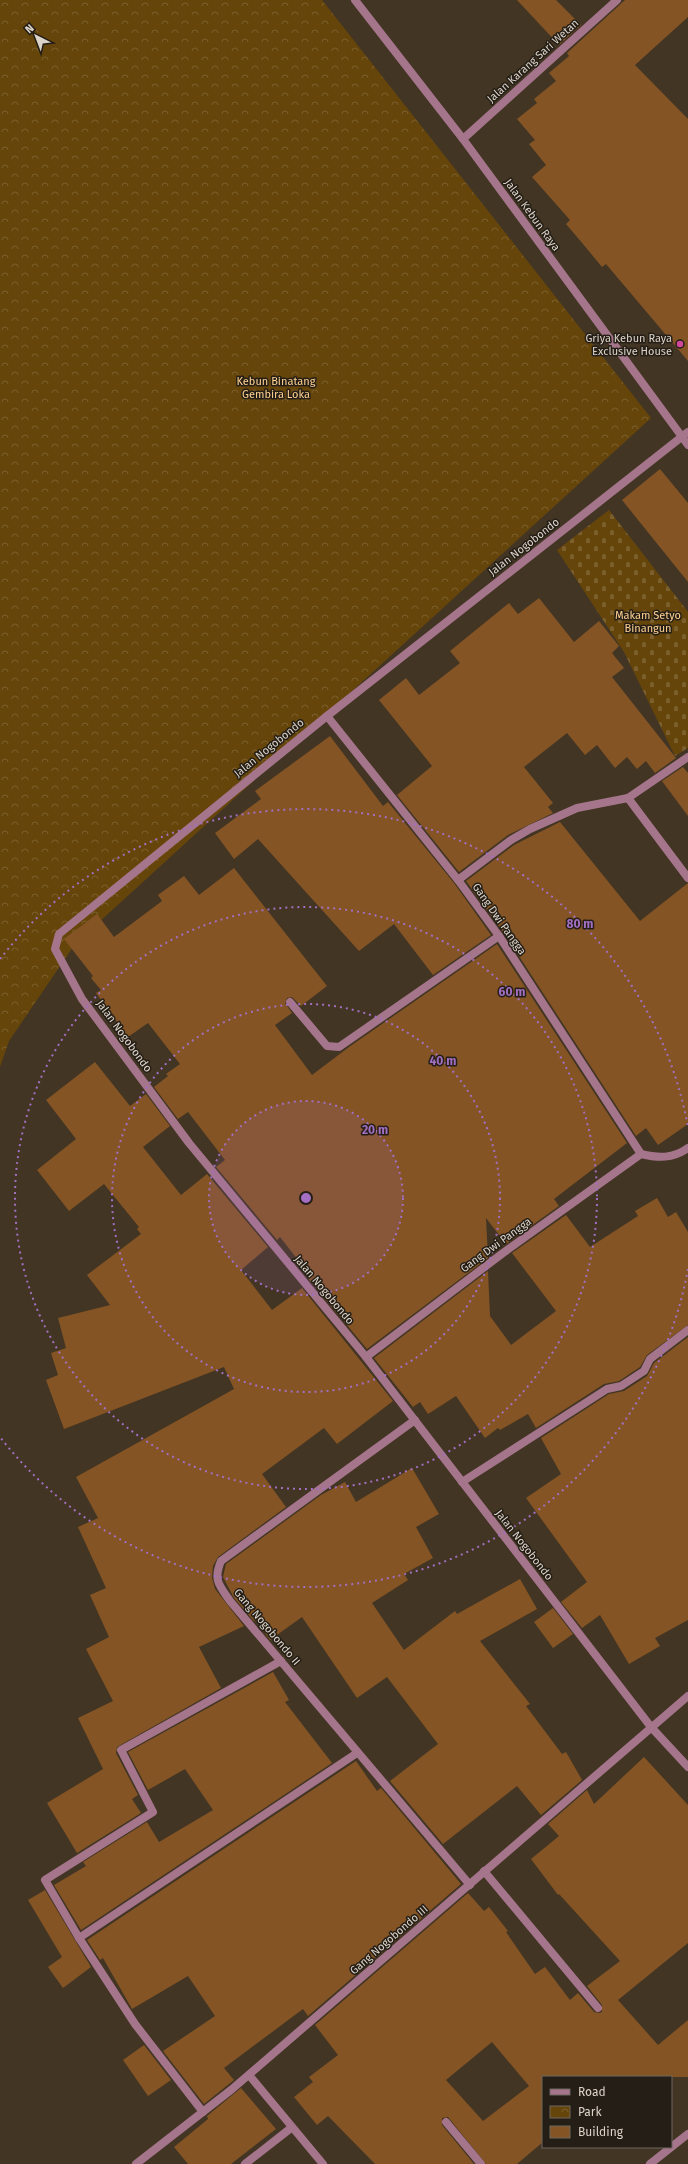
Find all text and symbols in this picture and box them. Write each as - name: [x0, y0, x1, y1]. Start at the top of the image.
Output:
- north arrow: [16, 16, 56, 56]
- street label: Jalan Karang Sari Wetan: [485, 16, 581, 106]
- text: N: [23, 22, 37, 36]
- street label: Jalan Kebun Raya: [501, 176, 563, 254]
- place label: Griya Kebun Raya Exclusive House: [585, 332, 672, 358]
- marker: Griya Kebun Raya Exclusive House: [675, 339, 685, 349]
- park label: Kebun Binatang Gembira Loka: [237, 375, 316, 401]
- street label: Jalan Nogobondo: [486, 515, 562, 579]
- park label: Makam Setyo Binangun: [615, 609, 681, 635]
- street label: Jalan Nogobondo: [231, 716, 307, 780]
- street label: Gang Dwi Pangga: [469, 881, 529, 957]
- text: 80 m: [567, 917, 593, 931]
- text: 60 m: [499, 985, 525, 999]
- street label: Jalan Nogobondo: [93, 997, 155, 1075]
- text: 40 m: [430, 1054, 456, 1068]
- text: 20 m: [362, 1123, 388, 1137]
- centre of rings: [299, 1191, 313, 1205]
- street label: Gang Dwi Pangga: [458, 1215, 534, 1275]
- street label: Jalan Nogobondo: [291, 1253, 357, 1327]
- street label: Jalan Nogobondo: [492, 1507, 556, 1583]
- street label: Gang Nogobondo II: [231, 1586, 303, 1668]
- street label: Gang Nogobondo III: [347, 1903, 431, 1977]
- legend: [542, 2076, 672, 2148]
- text: Road: [578, 2085, 606, 2099]
- text: Park: [578, 2105, 602, 2119]
- text: Building: [578, 2125, 624, 2139]

